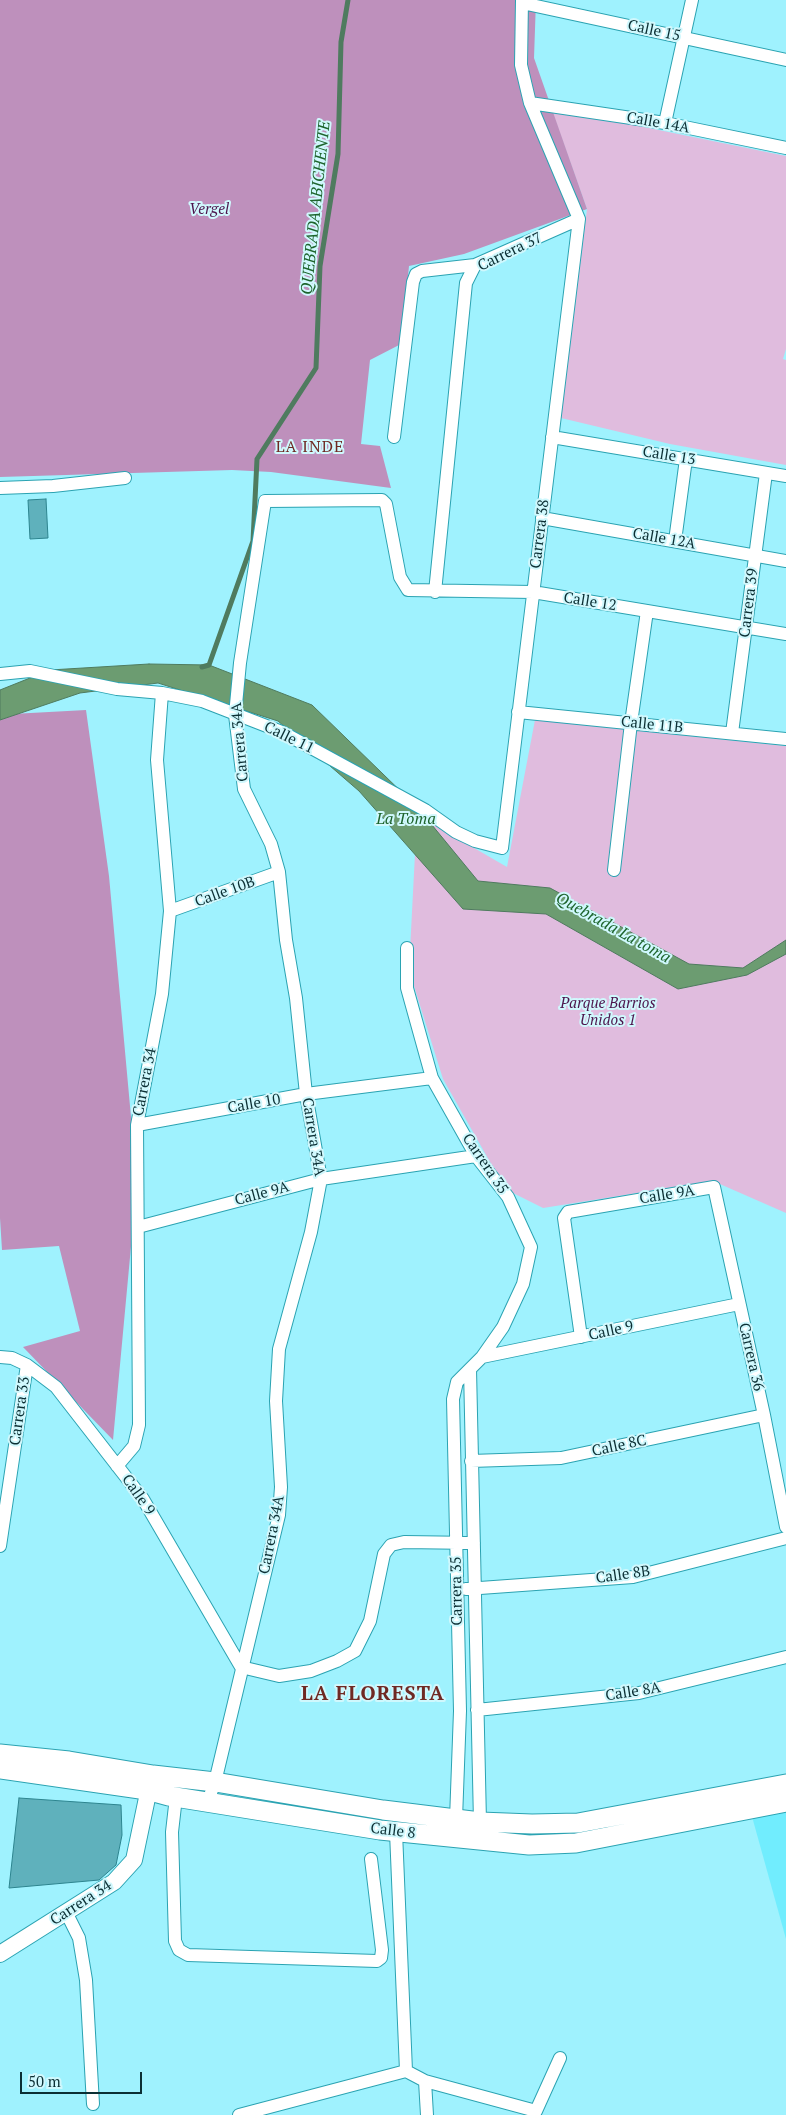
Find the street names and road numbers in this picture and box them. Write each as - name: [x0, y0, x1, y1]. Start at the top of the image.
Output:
- street label: Calle 15: [626, 17, 682, 45]
- street label: Calle 14A: [625, 109, 691, 137]
- street label: Carrera 37: [475, 229, 545, 275]
- street label: Calle 13: [641, 443, 697, 469]
- street label: Carrera 38: [527, 499, 553, 569]
- street label: Calle 12A: [631, 525, 697, 553]
- street label: Carrera 39: [736, 568, 762, 638]
- street label: Calle 12: [562, 589, 618, 615]
- street label: Carrera 34A: [228, 702, 252, 782]
- street label: Calle 11B: [620, 713, 684, 737]
- street label: Calle 11: [261, 718, 317, 758]
- street label: Calle 10B: [192, 873, 258, 911]
- street label: Carrera 34: [130, 1046, 160, 1118]
- street label: Calle 10: [226, 1090, 282, 1118]
- street label: Carrera 34A: [298, 1096, 328, 1178]
- street label: Carrera 35: [458, 1130, 512, 1198]
- street label: Calle 9A: [233, 1178, 291, 1210]
- street label: Calle 9A: [638, 1182, 696, 1208]
- street label: Calle 9: [587, 1317, 635, 1345]
- street label: Carrera 36: [734, 1321, 768, 1393]
- street label: Carrera 33: [6, 1375, 34, 1447]
- street label: Calle 8C: [590, 1431, 648, 1461]
- street label: Calle 9: [118, 1471, 158, 1519]
- street label: Carrera 34A: [256, 1494, 288, 1576]
- street label: Carrera 35: [447, 1556, 467, 1626]
- street label: Calle 8B: [595, 1562, 651, 1588]
- street label: Calle 8A: [604, 1679, 662, 1705]
- street label: Calle 8: [369, 1819, 417, 1843]
- street label: Carrera 34: [47, 1877, 115, 1929]

